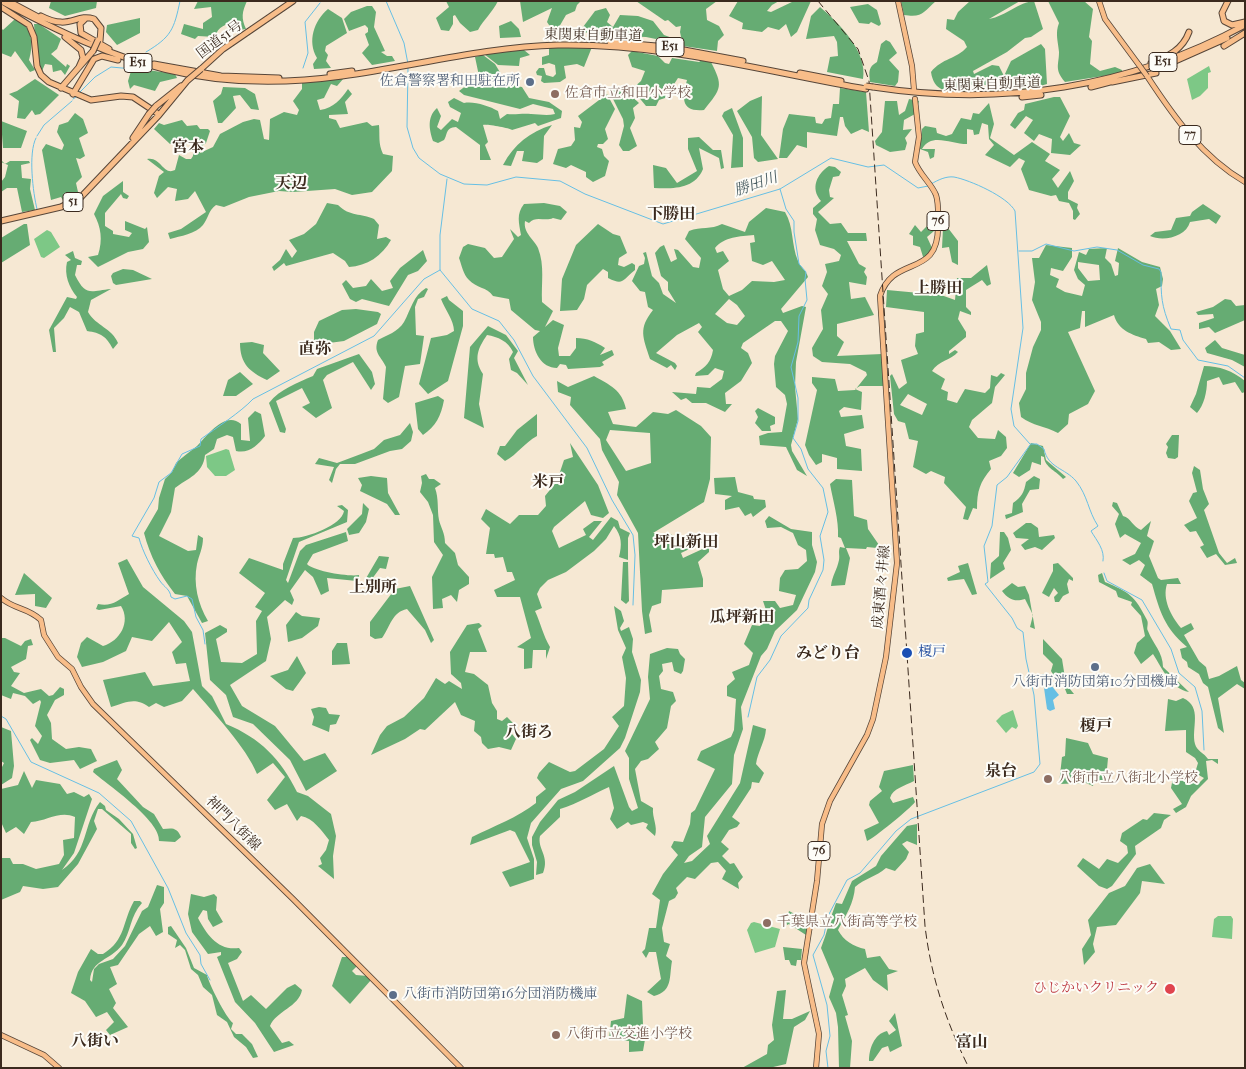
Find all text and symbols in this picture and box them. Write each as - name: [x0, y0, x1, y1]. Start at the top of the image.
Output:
- street label: 国道51号: [194, 17, 246, 63]
- street label: 東関東自動車道: [544, 27, 642, 45]
- road number: E51: [656, 38, 684, 56]
- road number: E51: [1149, 52, 1177, 72]
- road number: E51: [124, 54, 152, 72]
- place label: 佐倉警察署和田駐在所: [380, 74, 520, 90]
- street label: 東関東自動車道: [943, 75, 1041, 95]
- marker: 佐倉警察署和田駐在所: [524, 76, 536, 88]
- place label: 佐倉市立和田小学校: [565, 86, 691, 102]
- marker: 佐倉市立和田小学校: [549, 88, 561, 100]
- road number: 77: [1179, 126, 1201, 144]
- district label: 宮本: [172, 138, 204, 158]
- water label: 勝田川: [732, 169, 780, 201]
- district label: 天辺: [275, 174, 307, 194]
- road number: 51: [63, 192, 83, 212]
- district label: 下勝田: [647, 205, 695, 225]
- road number: 76: [927, 212, 949, 230]
- district label: 上勝田: [914, 279, 962, 299]
- district label: 直弥: [299, 340, 331, 360]
- district label: 米戸: [532, 473, 564, 493]
- district label: 坪山新田: [654, 533, 718, 553]
- street label: 成東酒々井線: [870, 544, 894, 630]
- district label: 上別所: [349, 578, 397, 598]
- district label: 瓜坪新田: [710, 608, 774, 628]
- district label: みどり台: [796, 644, 860, 664]
- place label: 榎戸: [918, 645, 946, 661]
- marker: 榎戸: [900, 646, 914, 660]
- marker: 八街市消防団第10分団機庫: [1089, 661, 1101, 673]
- place label: 八街市消防団第10分団機庫: [1012, 675, 1178, 691]
- district label: 榎戸: [1080, 717, 1112, 737]
- district label: 八街ろ: [505, 723, 553, 743]
- district label: 泉台: [985, 762, 1017, 782]
- place label: 八街市立八街北小学校: [1058, 771, 1198, 787]
- marker: 八街市立八街北小学校: [1042, 773, 1054, 785]
- street label: 神門八街線: [202, 793, 264, 855]
- road number: 76: [808, 841, 830, 860]
- place label: 千葉県立八街高等学校: [777, 915, 917, 931]
- marker: 千葉県立八街高等学校: [761, 917, 773, 929]
- place label: ひじかいクリニック: [1033, 981, 1159, 997]
- marker: ひじかいクリニック: [1163, 982, 1177, 996]
- place label: 八街市消防団第16分団消防機庫: [403, 987, 598, 1003]
- marker: 八街市消防団第16分団消防機庫: [387, 989, 399, 1001]
- place label: 八街市立交進小学校: [566, 1027, 692, 1043]
- marker: 八街市立交進小学校: [550, 1029, 562, 1041]
- district label: 八街い: [71, 1032, 119, 1052]
- district label: 富山: [956, 1033, 988, 1053]

